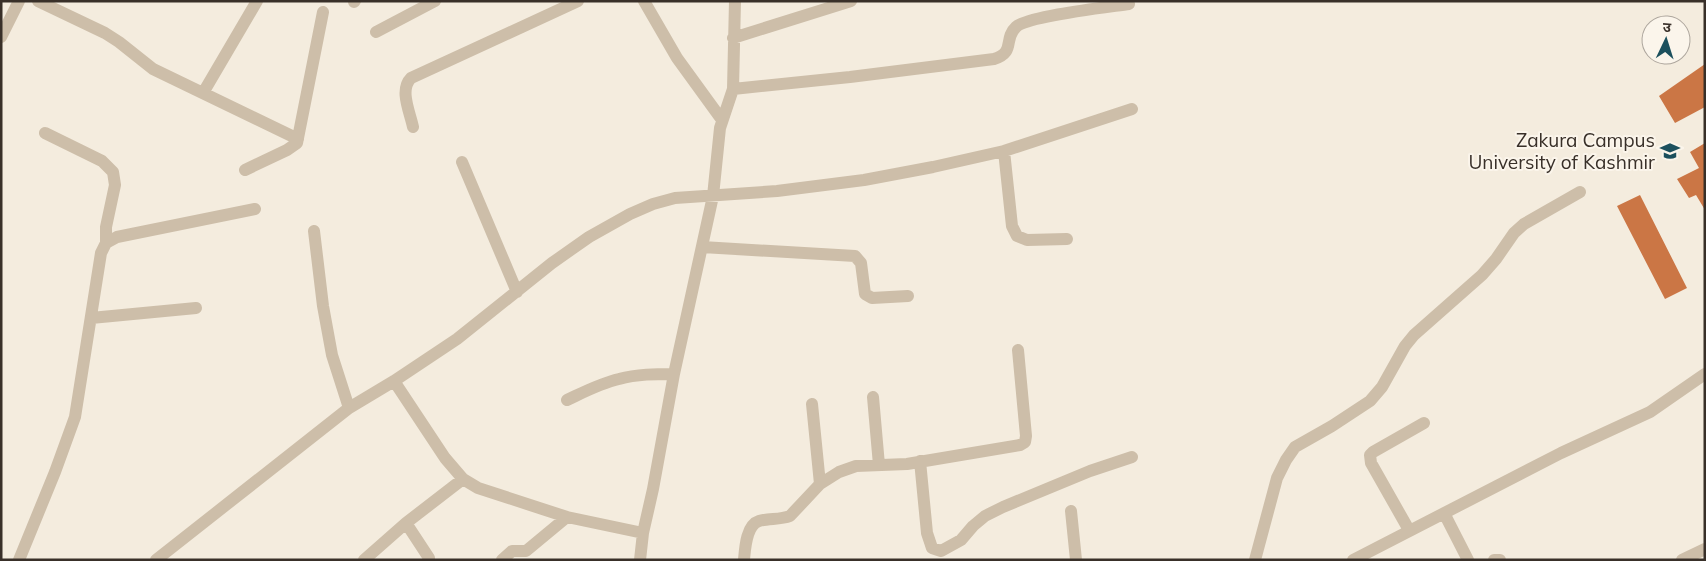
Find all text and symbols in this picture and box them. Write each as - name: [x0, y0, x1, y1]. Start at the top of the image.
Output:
- north arrow: [1641, 15, 1691, 65]
- text: उ: [1662, 18, 1672, 36]
- place label: Zakura Campus University of Kashmir: [1468, 128, 1655, 174]
- school or university icon: Zakura Campus University of Kashmir: [1659, 140, 1681, 162]

